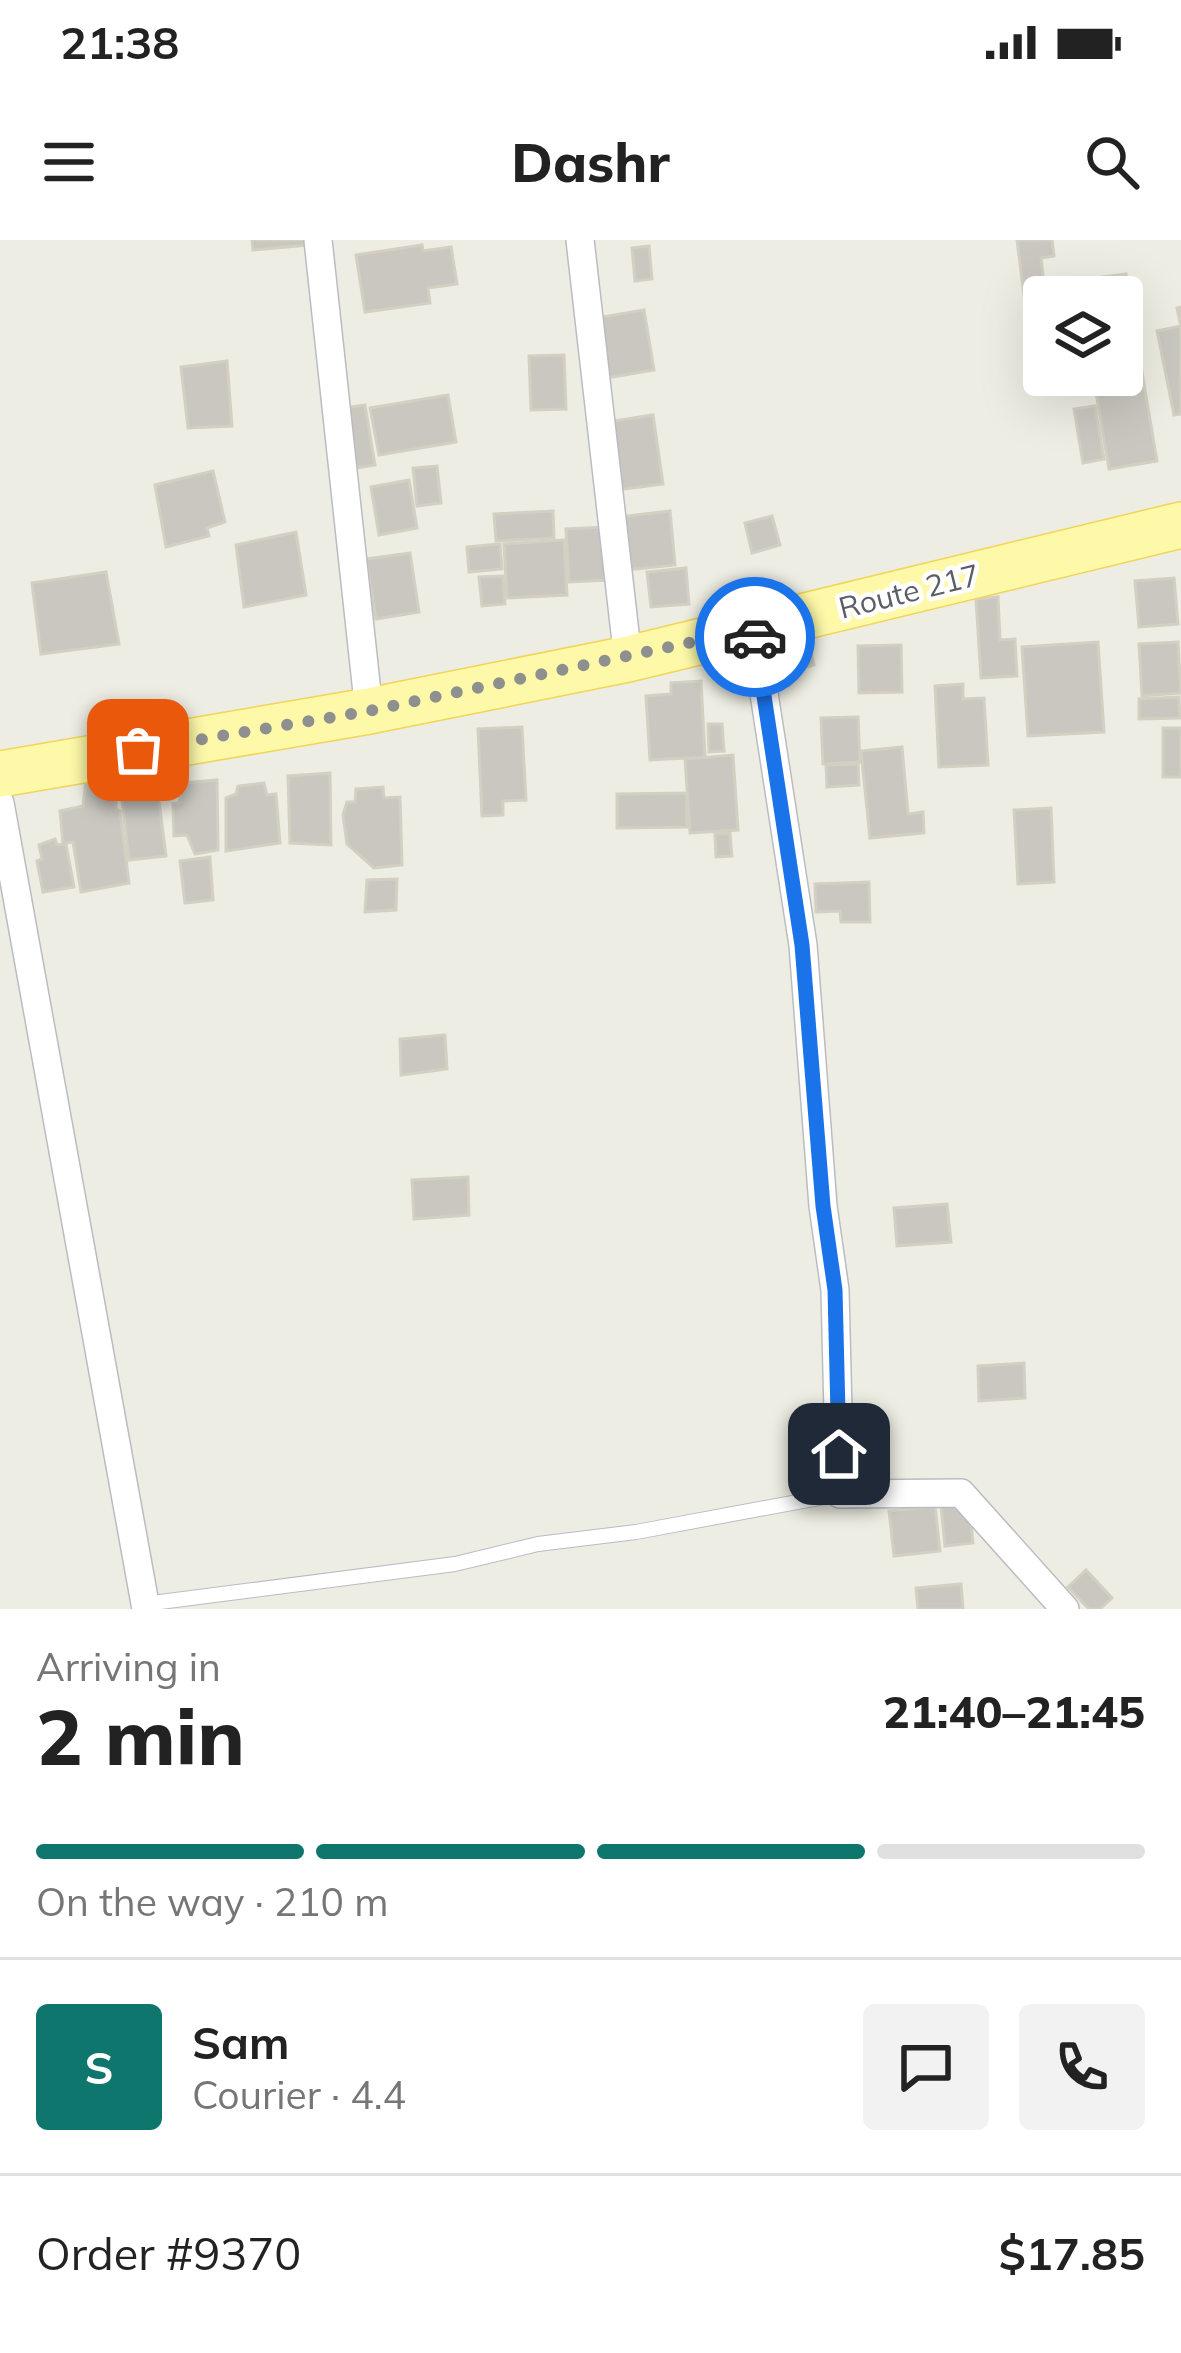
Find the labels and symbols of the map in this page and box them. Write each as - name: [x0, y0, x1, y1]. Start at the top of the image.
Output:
- street label: Route 217: [835, 555, 983, 627]
- courier: [695, 577, 815, 697]
- pin: [87, 699, 189, 801]
- pin: [788, 1403, 890, 1505]

